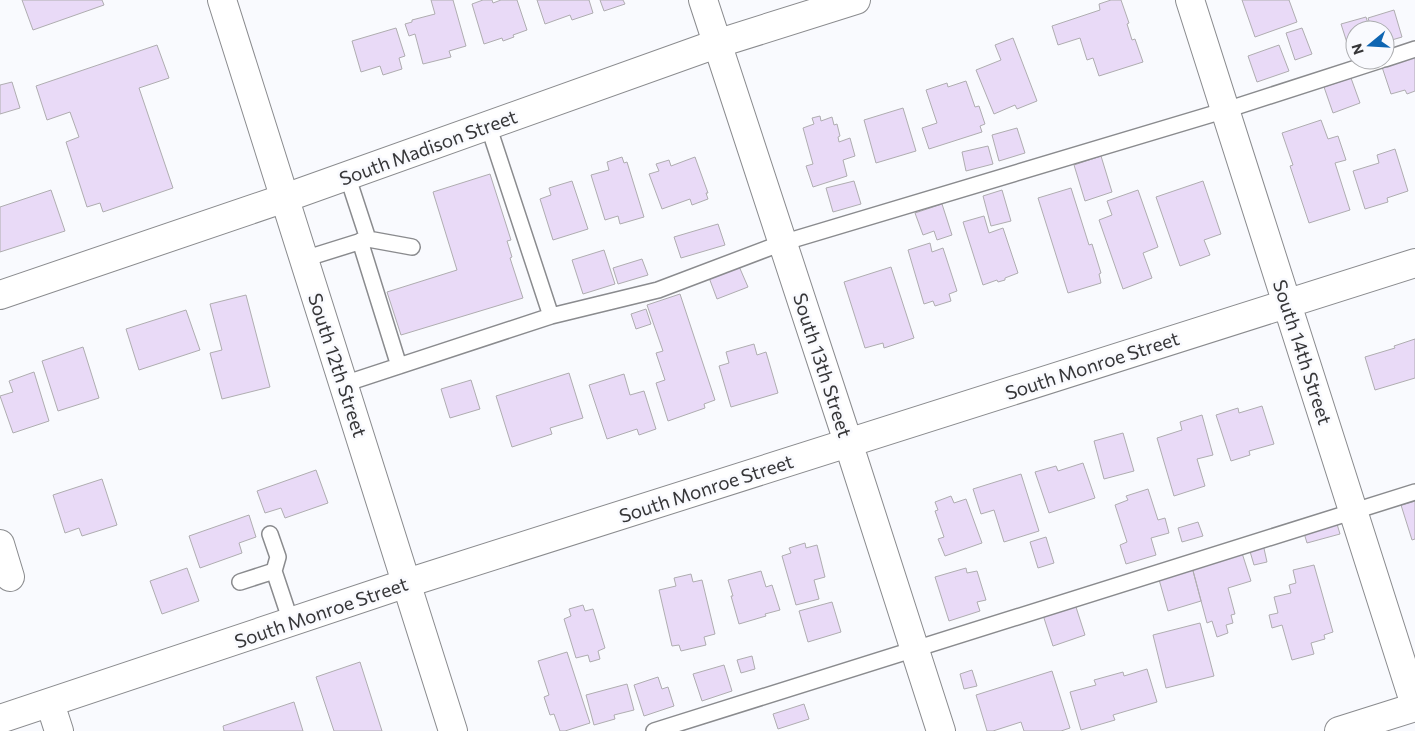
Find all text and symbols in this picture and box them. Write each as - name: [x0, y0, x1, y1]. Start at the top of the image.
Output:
- north arrow: [1345, 20, 1395, 70]
- text: N: [1347, 42, 1367, 57]
- street label: South Madison Street: [336, 104, 520, 190]
- street label: South 14th Street: [1269, 277, 1337, 428]
- street label: South 12th Street: [304, 290, 372, 440]
- street label: South 13th Street: [789, 290, 857, 440]
- street label: South Monroe Street: [1002, 326, 1182, 404]
- street label: South Monroe Street: [616, 449, 796, 527]
- street label: South Monroe Street: [231, 571, 411, 652]

